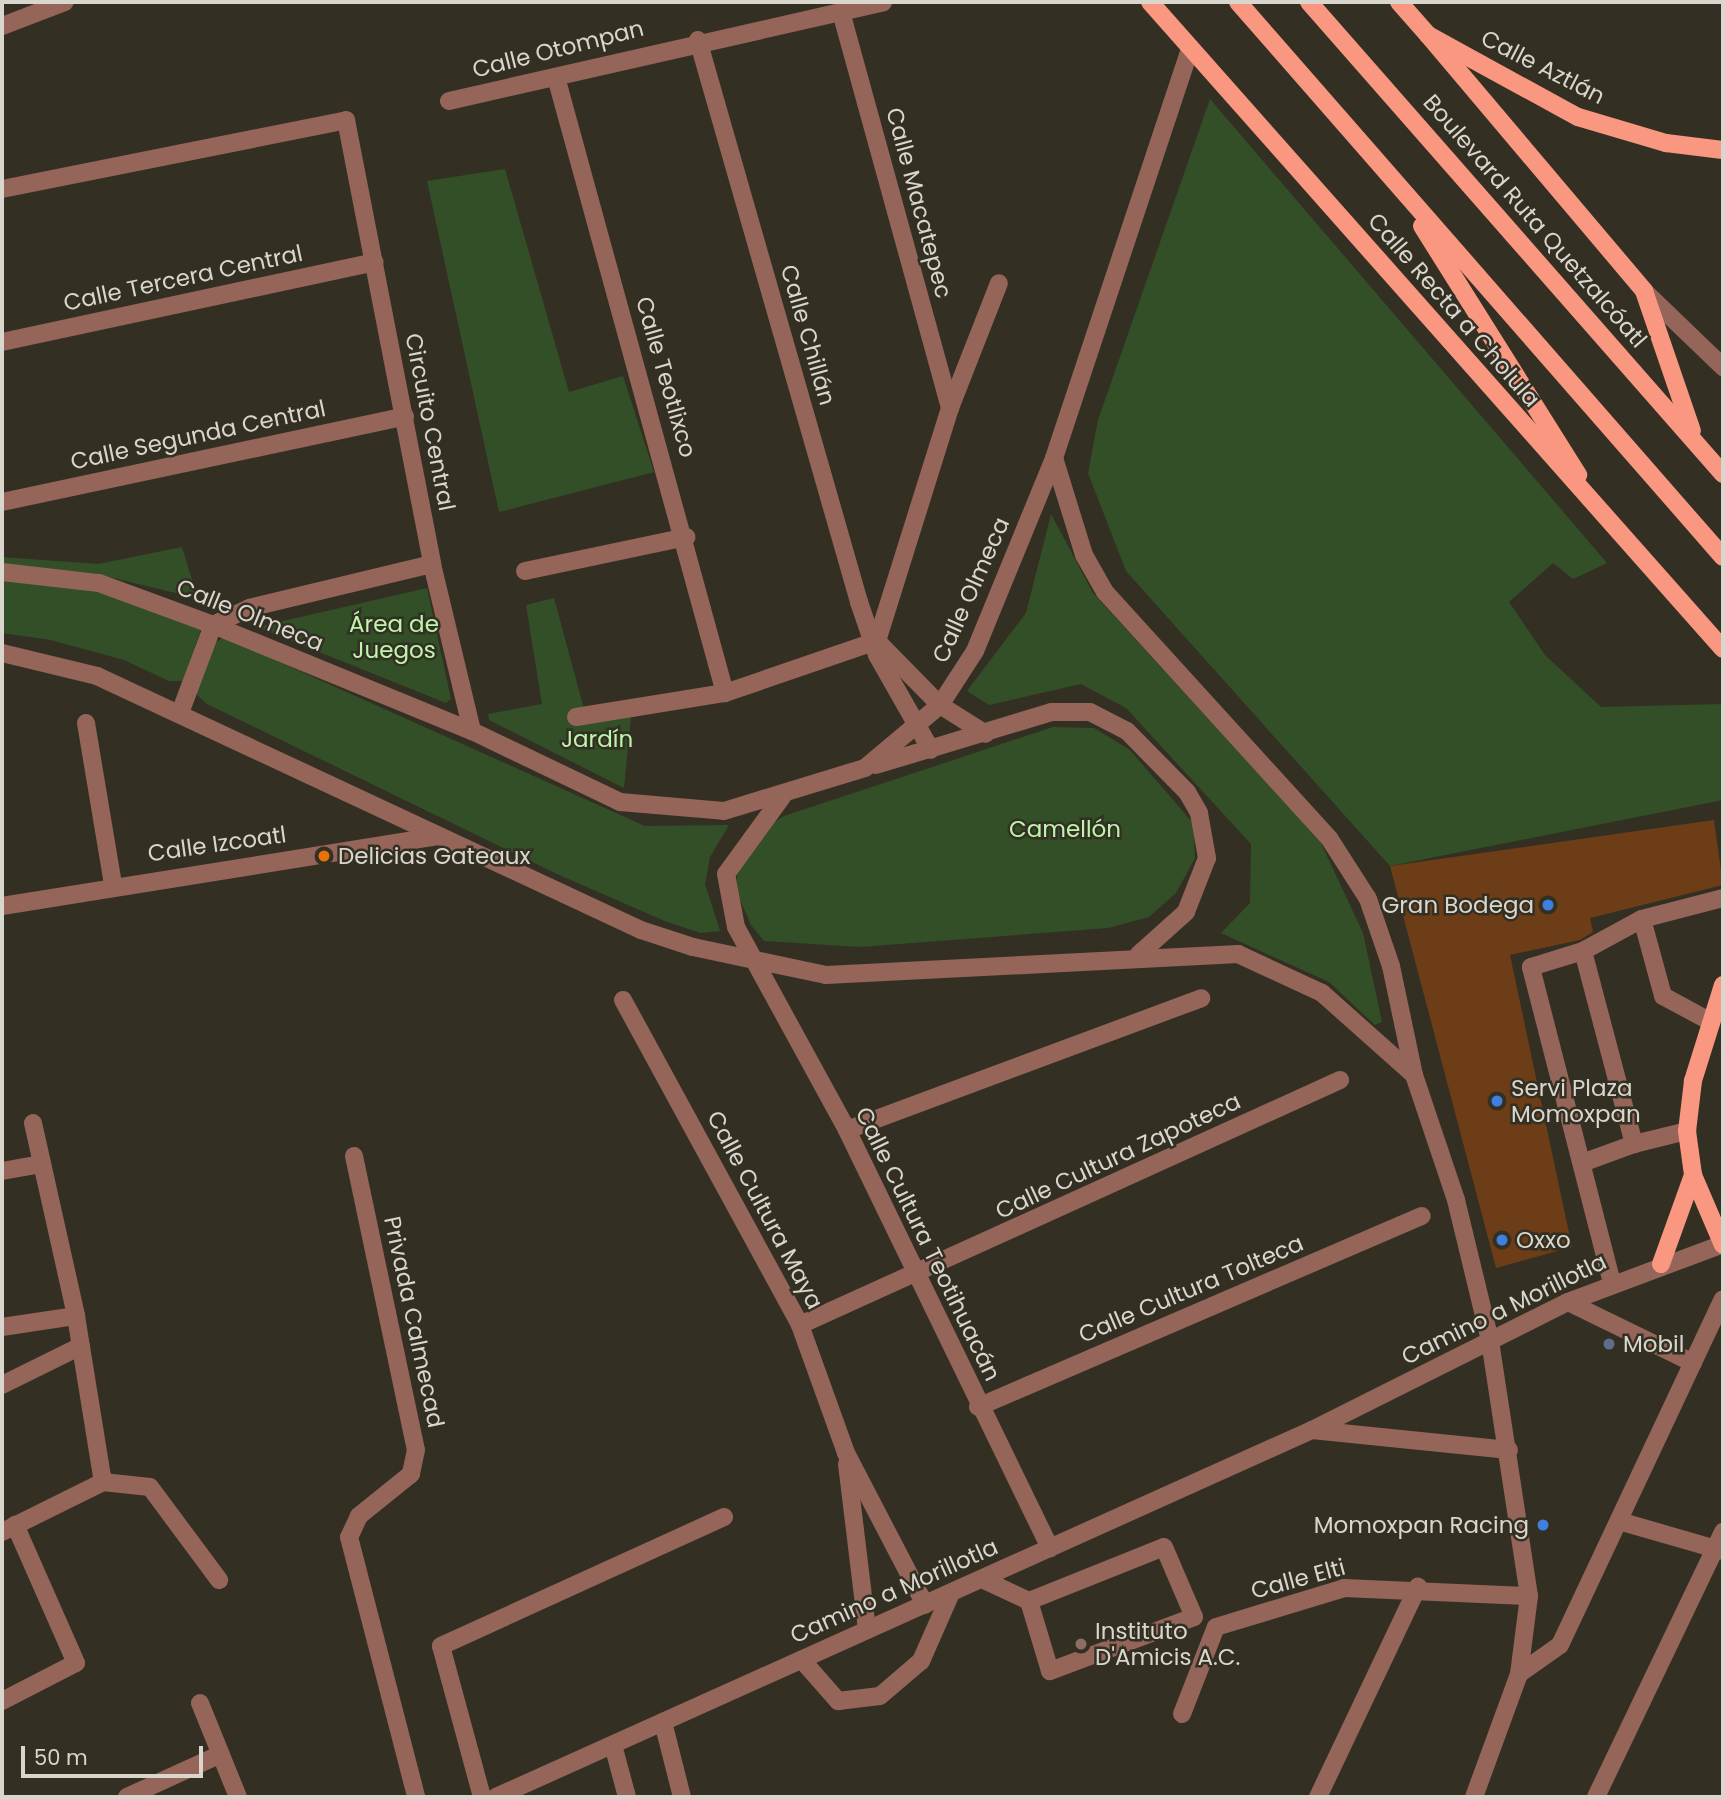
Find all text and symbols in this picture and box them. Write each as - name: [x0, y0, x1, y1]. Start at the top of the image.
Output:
- street label: Calle Otompan: [469, 14, 647, 84]
- street label: Calle Aztlán: [1476, 24, 1610, 110]
- street label: Boulevard Ruta Quetzalcóatl: [1418, 89, 1652, 353]
- street label: Calle Macatepec: [880, 105, 958, 301]
- street label: Calle Recta a Cholula: [1362, 207, 1546, 413]
- street label: Calle Tercera Central: [61, 239, 305, 317]
- street label: Calle Chillán: [775, 262, 841, 408]
- street label: Calle Teotlixco: [630, 293, 702, 461]
- street label: Circuito Central: [399, 331, 461, 513]
- street label: Calle Segunda Central: [68, 394, 328, 476]
- street label: Calle Olmeca: [927, 513, 1015, 667]
- street label: Calle Olmeca: [172, 573, 328, 657]
- park label: Área de Juegos: [349, 610, 439, 664]
- park label: Jardín: [561, 725, 633, 753]
- park label: Camellón: [1009, 815, 1121, 843]
- street label: Calle Izcoatl: [146, 821, 288, 867]
- place label: Delicias Gateaux: [338, 842, 531, 870]
- marker: Delicias Gateaux: [316, 848, 332, 864]
- place label: Gran Bodega: [1381, 891, 1534, 919]
- marker: Gran Bodega: [1540, 897, 1556, 913]
- place label: Servi Plaza Momoxpan: [1511, 1074, 1641, 1128]
- street label: Calle Cultura Zapoteca: [991, 1087, 1245, 1225]
- marker: Servi Plaza Momoxpan: [1489, 1093, 1505, 1109]
- street label: Calle Cultura Teotihuacán: [850, 1103, 1006, 1385]
- street label: Calle Cultura Maya: [701, 1106, 829, 1314]
- street label: Privada Calmecad: [378, 1214, 450, 1430]
- place label: Oxxo: [1516, 1226, 1571, 1254]
- street label: Calle Cultura Tolteca: [1074, 1229, 1308, 1349]
- marker: Oxxo: [1494, 1232, 1510, 1248]
- street label: Camino a Morillotla: [1397, 1247, 1611, 1371]
- place label: Mobil: [1623, 1330, 1684, 1358]
- marker: Mobil: [1601, 1336, 1617, 1352]
- place label: Momoxpan Racing: [1314, 1511, 1529, 1539]
- marker: Momoxpan Racing: [1535, 1517, 1551, 1533]
- street label: Camino a Morillotla: [786, 1533, 1002, 1649]
- street label: Calle Elti: [1248, 1553, 1348, 1605]
- place label: Instituto D'Amicis A.C.: [1095, 1617, 1240, 1671]
- marker: Instituto D'Amicis A.C.: [1073, 1636, 1089, 1652]
- scale bar: [24, 1732, 206, 1776]
- text: 50 m: [34, 1743, 88, 1772]

